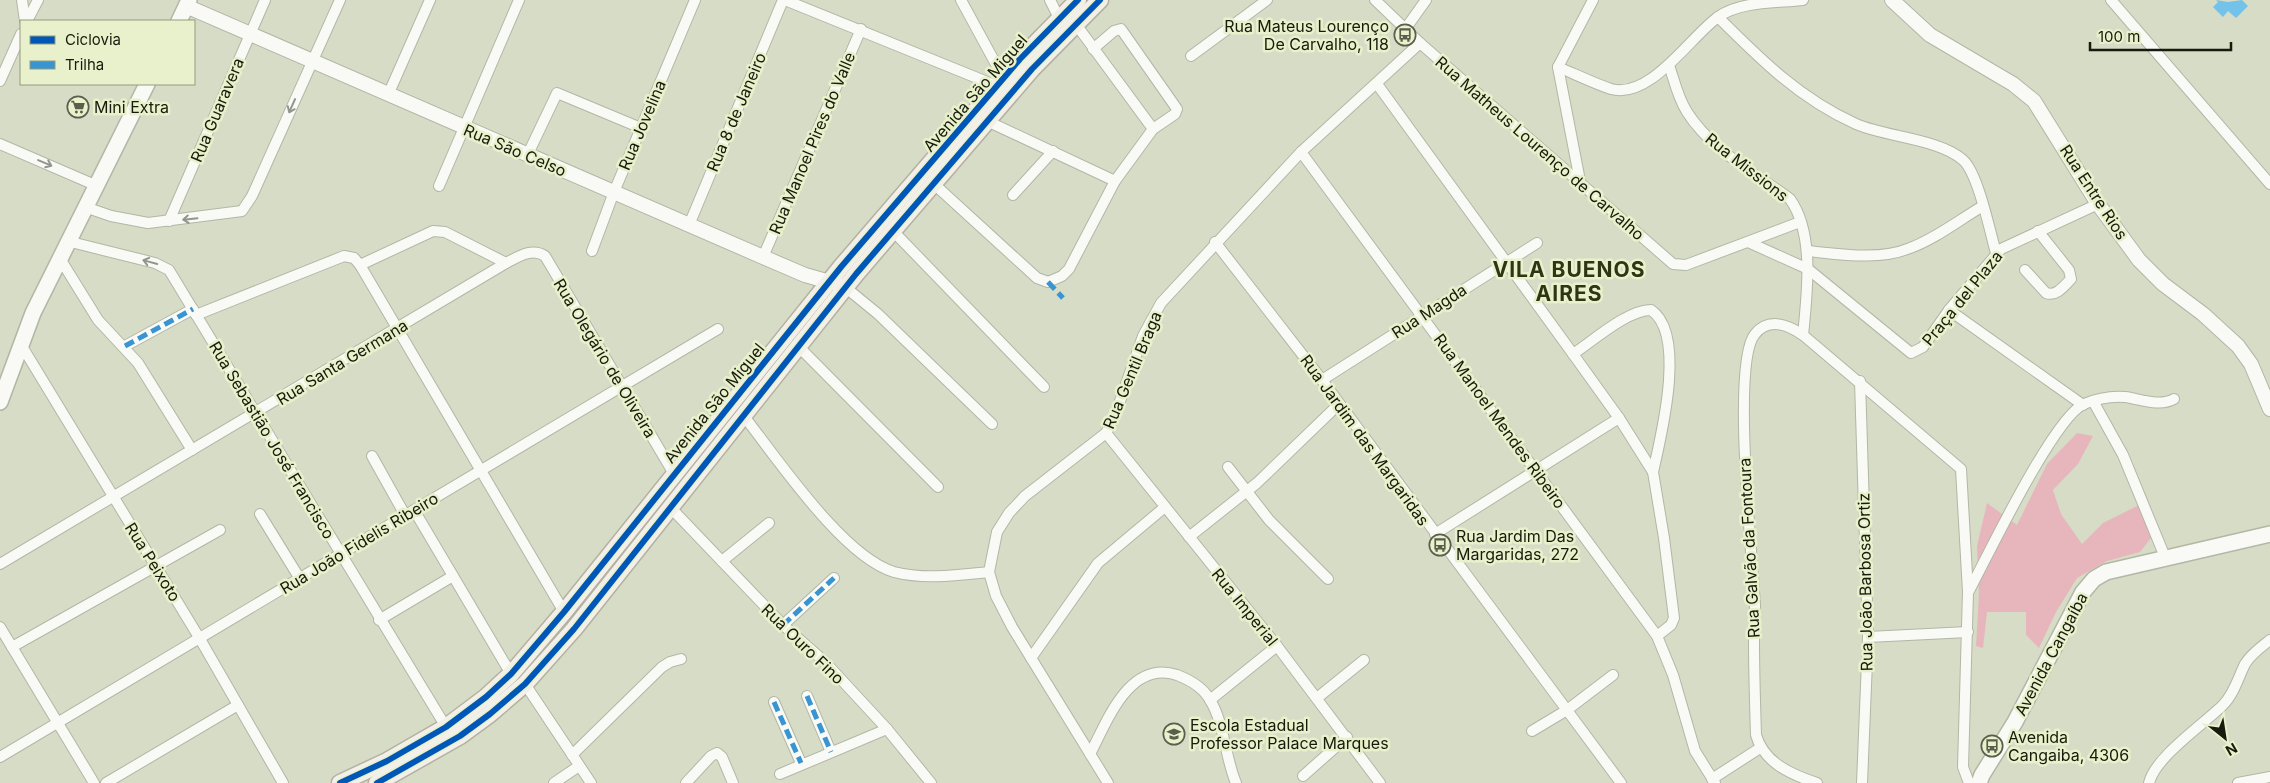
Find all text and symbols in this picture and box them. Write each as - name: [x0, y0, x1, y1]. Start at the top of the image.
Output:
- place label: Rua Mateus Lourenço De Carvalho, 118: [1224, 16, 1389, 54]
- legend: [20, 20, 195, 85]
- scale bar: [2090, 20, 2231, 52]
- bus stop icon: Rua Mateus Lourenço De Carvalho, 118: [1393, 23, 1417, 47]
- text: 100 m: [2098, 27, 2140, 46]
- text: Ciclovia: [65, 30, 121, 49]
- street label: Avenida São Miguel: [919, 30, 1031, 156]
- street label: Rua 8 de Janeiro: [702, 49, 770, 175]
- street label: Rua Manoel Pires do Valle: [765, 49, 859, 237]
- street label: Rua Matheus Lourenço de Carvalho: [1431, 52, 1649, 244]
- text: Trilha: [65, 55, 104, 74]
- street label: Rua Guaravera: [186, 55, 248, 165]
- street label: Rua Jovelina: [614, 77, 670, 173]
- supermarket icon: Mini Extra: [66, 95, 90, 119]
- place label: Mini Extra: [94, 97, 169, 117]
- one-way arrow: [287, 98, 297, 113]
- street label: Rua São Celso: [461, 119, 569, 181]
- street label: Rua Missions: [1702, 128, 1792, 206]
- street label: Rua Entre Rios: [2056, 141, 2132, 243]
- one-way arrow: [37, 159, 52, 169]
- one-way arrow: [182, 214, 198, 224]
- street label: Praça del Plaza: [1918, 246, 2006, 350]
- one-way arrow: [143, 257, 159, 267]
- district label: VILA BUENOS AIRES: [1492, 257, 1646, 306]
- street label: Rua Olegário de Oliveira: [550, 275, 660, 441]
- street label: Rua Magda: [1388, 279, 1470, 343]
- street label: Rua Gentil Braga: [1098, 308, 1166, 432]
- street label: Rua Santa Germana: [273, 315, 411, 409]
- street label: Rua Manoel Mendes Ribeiro: [1430, 330, 1570, 512]
- street label: Rua Sebastião José Francisco: [205, 338, 339, 542]
- street label: Avenida São Miguel: [659, 339, 769, 467]
- street label: Rua Jardim das Margaridas: [1296, 351, 1434, 529]
- street label: Rua Galvão da Fontoura: [1734, 457, 1764, 639]
- street label: Rua João Fidelis Ribeiro: [276, 488, 442, 598]
- street label: Rua João Barbosa Ortiz: [1853, 492, 1877, 672]
- street label: Rua Peixoto: [121, 519, 185, 605]
- place label: Rua Jardim Das Margaridas, 272: [1456, 526, 1579, 564]
- bus stop icon: Rua Jardim Das Margaridas, 272: [1428, 533, 1452, 557]
- street label: Rua Imperial: [1208, 564, 1282, 650]
- street label: Avenida Cangaíba: [2010, 589, 2092, 719]
- street label: Rua Ouro Fino: [758, 600, 848, 688]
- north arrow: [2200, 713, 2250, 763]
- place label: Escola Estadual Professor Palace Marques: [1190, 715, 1389, 753]
- school or university icon: Escola Estadual Professor Palace Marques: [1162, 722, 1186, 746]
- place label: Avenida Cangaiba, 4306: [2008, 727, 2129, 765]
- bus stop icon: Avenida Cangaiba, 4306: [1980, 734, 2004, 758]
- text: N: [2223, 740, 2241, 760]

